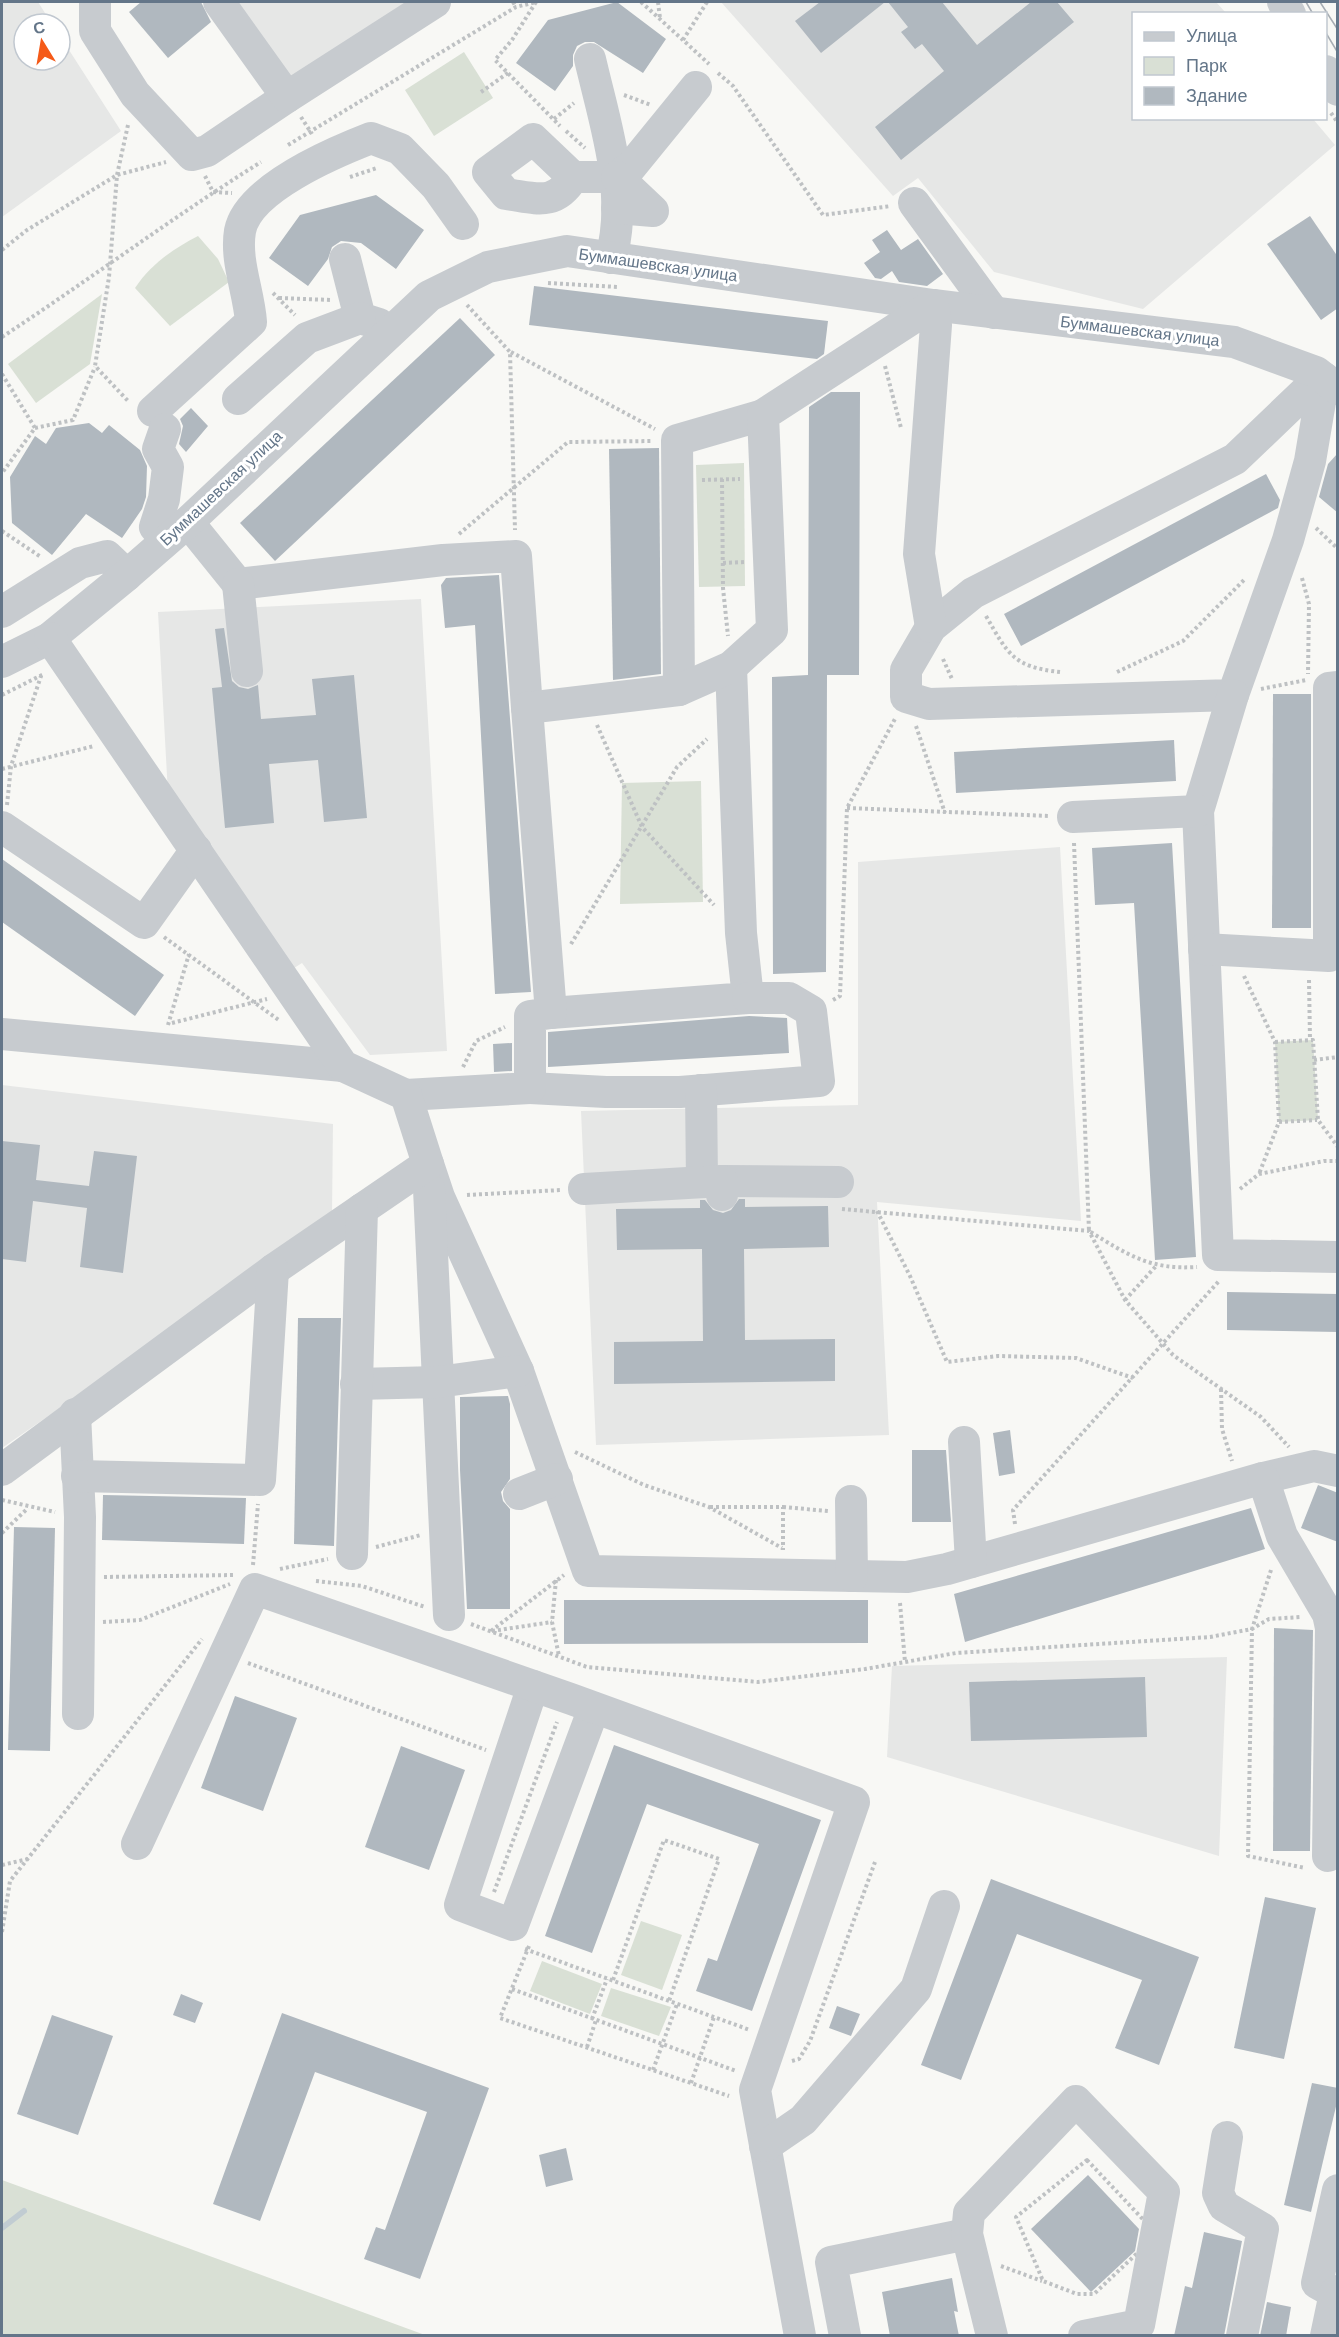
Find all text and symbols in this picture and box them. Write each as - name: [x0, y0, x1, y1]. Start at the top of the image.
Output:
- north arrow: [12, 12, 72, 72]
- legend: [1132, 12, 1327, 120]
- text: С: [32, 18, 47, 37]
- text: Улица: [1186, 26, 1238, 46]
- text: Парк: [1186, 56, 1227, 76]
- text: Здание: [1186, 86, 1247, 106]
- street label: Буммашевская улица: [577, 245, 739, 285]
- street label: Буммашевская улица: [1059, 313, 1221, 349]
- street label: Буммашевская улица: [157, 427, 285, 549]

